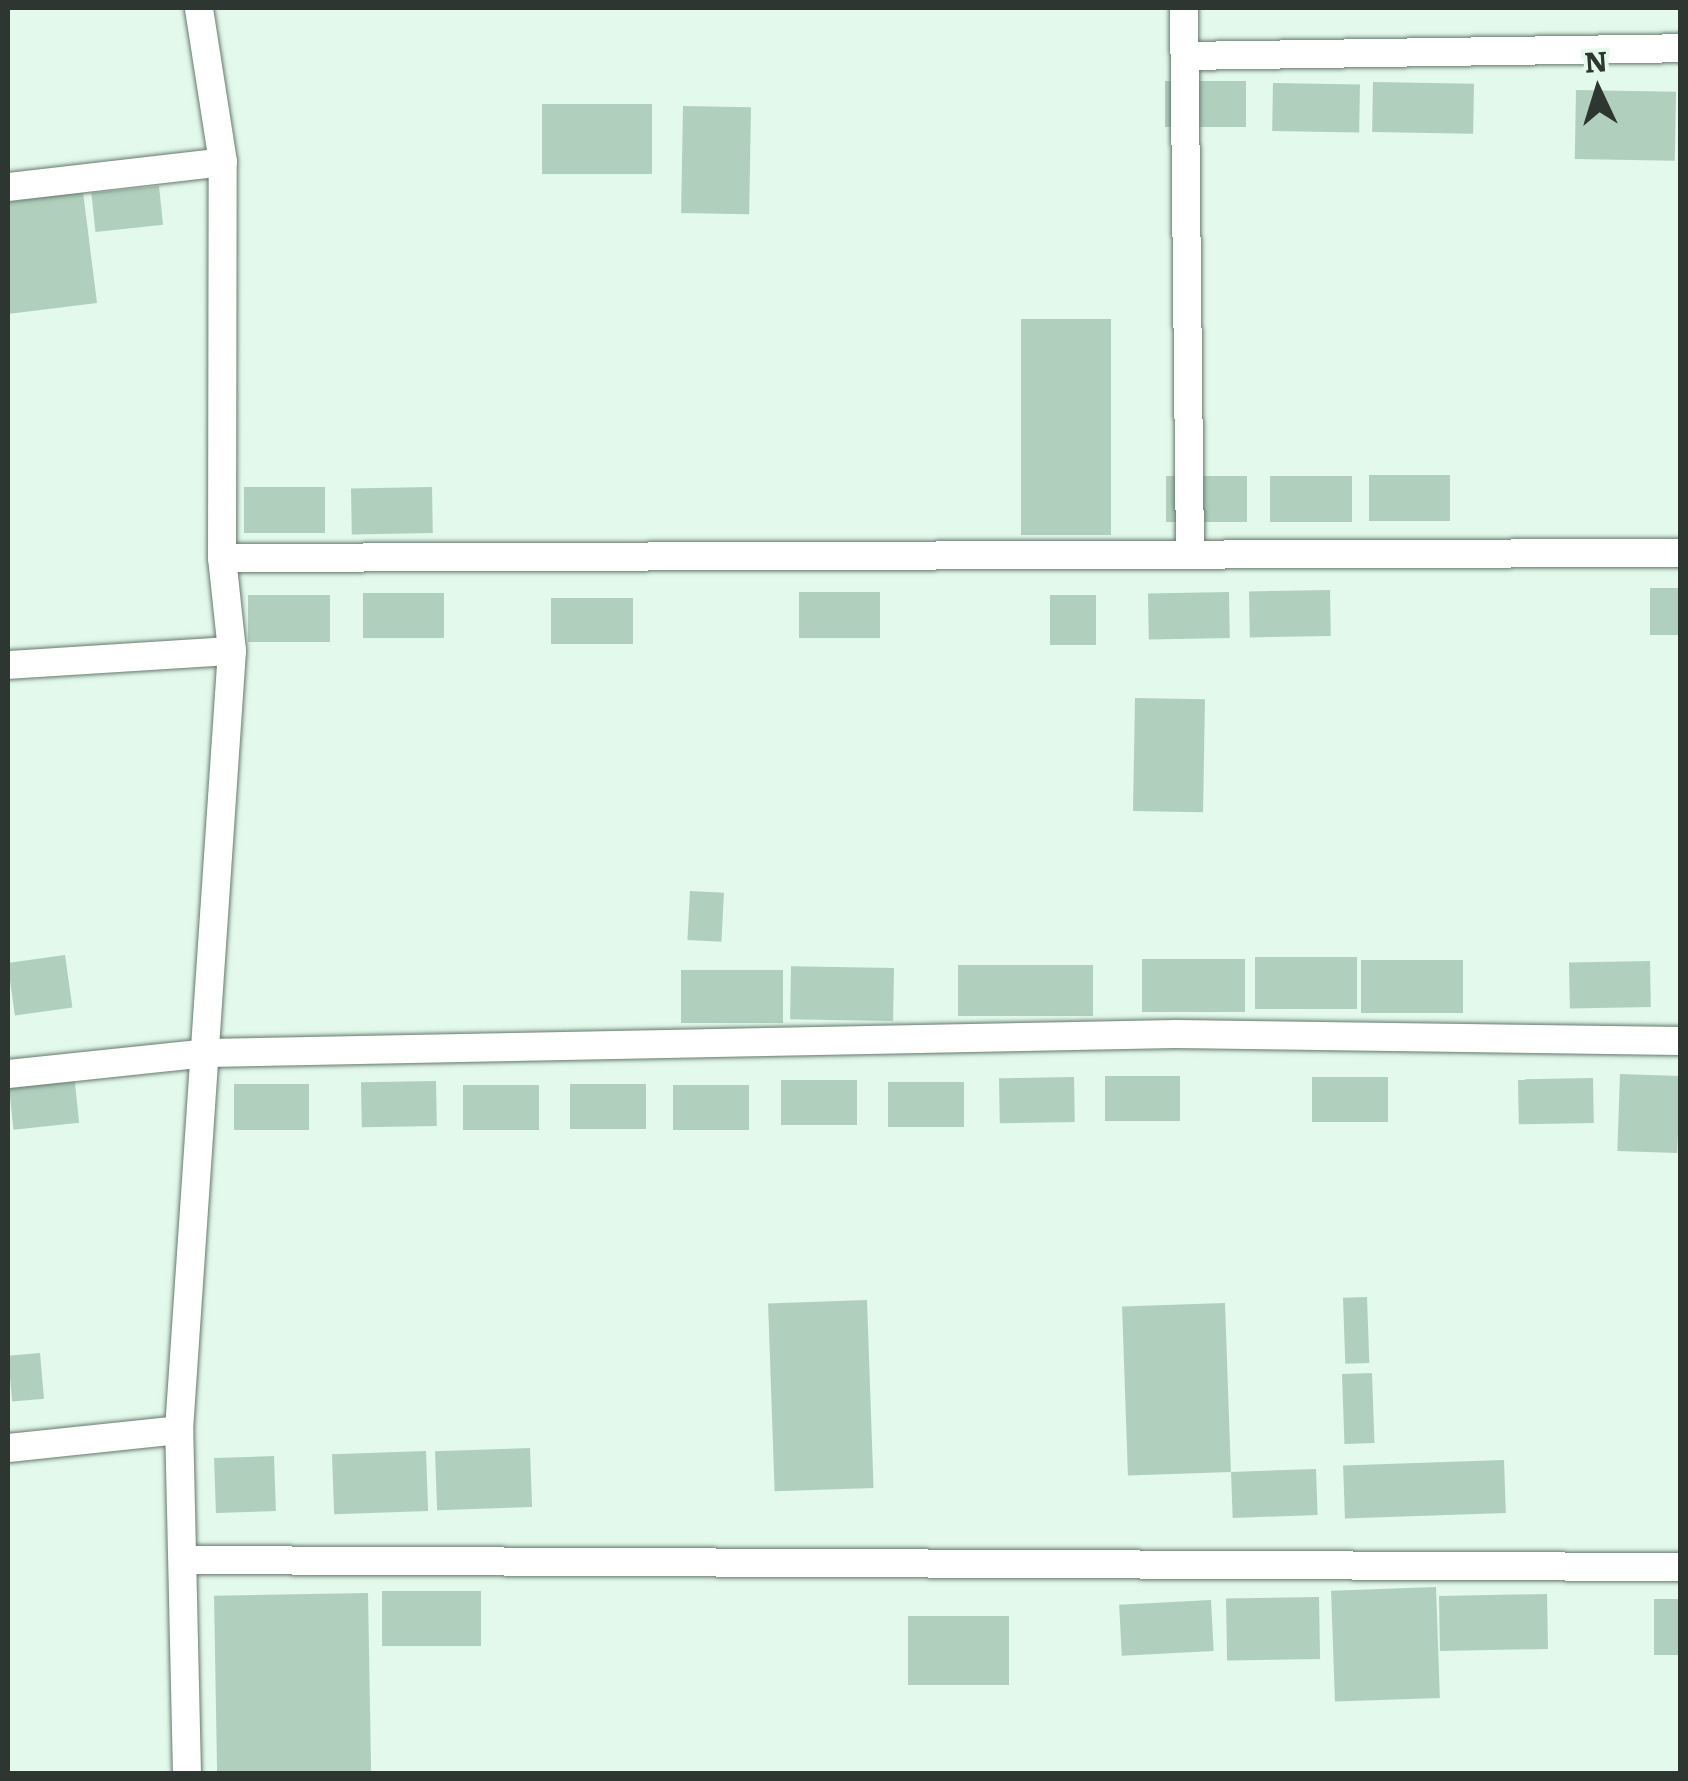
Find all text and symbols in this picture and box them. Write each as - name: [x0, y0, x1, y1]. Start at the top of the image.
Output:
- text: N: [1583, 38, 1609, 82]
- north arrow: [1548, 40, 1648, 140]

